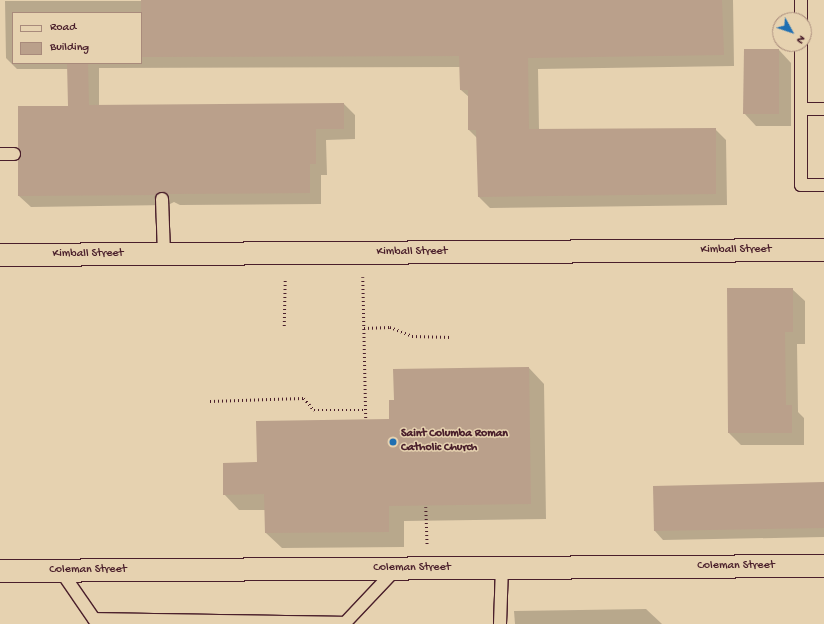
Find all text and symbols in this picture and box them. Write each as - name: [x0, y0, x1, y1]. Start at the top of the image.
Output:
- legend: [12, 12, 142, 64]
- north arrow: [772, 12, 812, 52]
- text: Road: [50, 21, 76, 35]
- text: N: [794, 32, 807, 46]
- text: Building: [50, 41, 89, 55]
- street label: Kimball Street: [701, 244, 771, 258]
- street label: Kimball Street: [377, 246, 447, 260]
- street label: Kimball Street: [53, 248, 123, 262]
- place label: Saint Columba Roman Catholic Church: [401, 428, 508, 456]
- marker: Saint Columba Roman Catholic Church: [388, 437, 398, 447]
- street label: Coleman Street: [697, 560, 775, 574]
- street label: Coleman Street: [373, 562, 451, 576]
- street label: Coleman Street: [49, 564, 127, 578]

